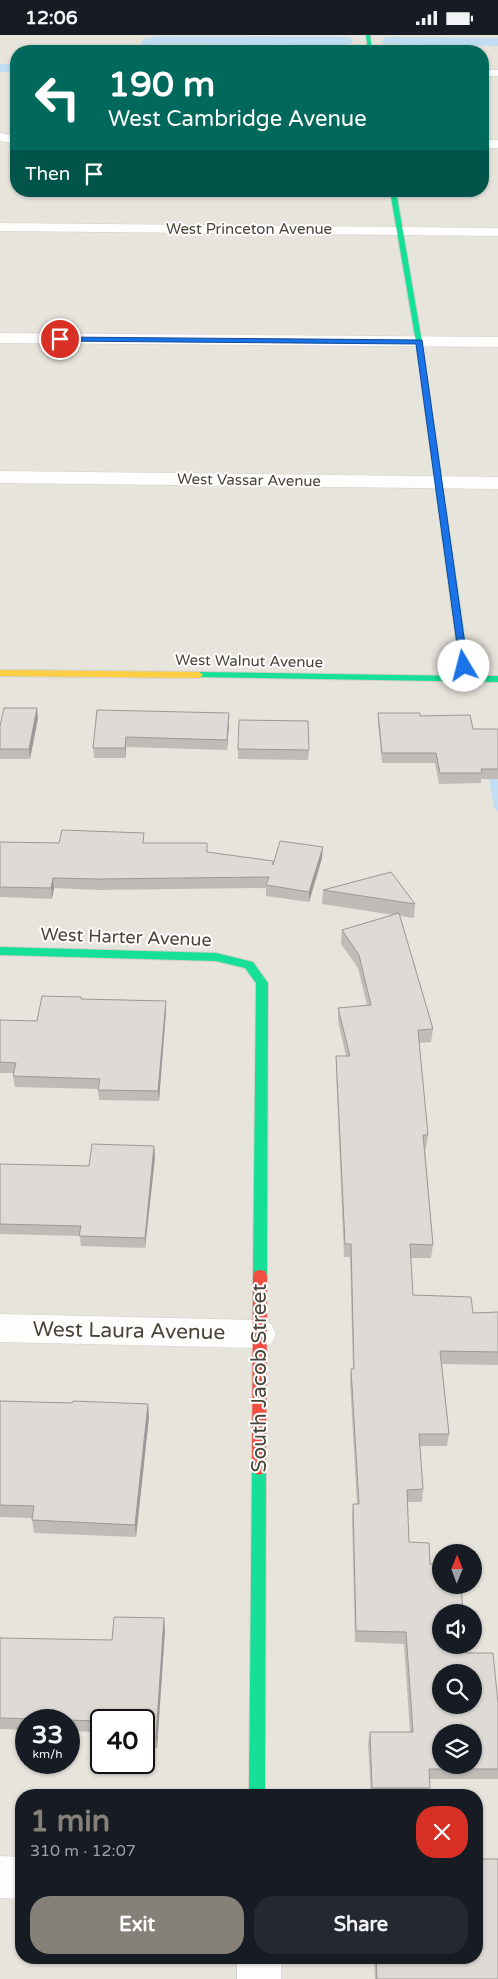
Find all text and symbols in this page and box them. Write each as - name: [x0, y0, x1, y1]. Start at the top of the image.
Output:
- text: 12:06: [25, 7, 78, 29]
- text: 190 m: [108, 64, 215, 106]
- icon: left: [25, 65, 90, 130]
- text: West Cambridge Avenue: [108, 106, 367, 132]
- icon: arrive: [80, 160, 108, 188]
- text: Then: [25, 163, 70, 185]
- street label: West Princeton Avenue: [166, 220, 332, 238]
- pin: [39, 318, 81, 360]
- icon: arrive: [46, 325, 74, 353]
- street label: West Vassar Avenue: [177, 470, 321, 490]
- position arrow: [437, 639, 489, 691]
- street label: West Walnut Avenue: [175, 651, 323, 671]
- street label: West Harter Avenue: [40, 923, 212, 951]
- street label: South Jacob Street: [247, 1284, 272, 1472]
- street label: West Laura Avenue: [32, 1317, 226, 1345]
- north arrow: [432, 1544, 482, 1594]
- map controls: [432, 1544, 482, 1774]
- button: sound: [432, 1604, 482, 1654]
- button: search: [432, 1664, 482, 1714]
- speed limit sign: 40: [90, 1709, 155, 1774]
- text: 33: [32, 1720, 63, 1750]
- button: layers: [432, 1724, 482, 1774]
- text: km/h: [32, 1747, 63, 1761]
- text: 1 min: [30, 1803, 110, 1840]
- button: close: [416, 1806, 468, 1858]
- text: 310 m · 12:07: [30, 1841, 136, 1861]
- button: Exit: [30, 1896, 244, 1954]
- button: Share: [254, 1896, 468, 1954]

